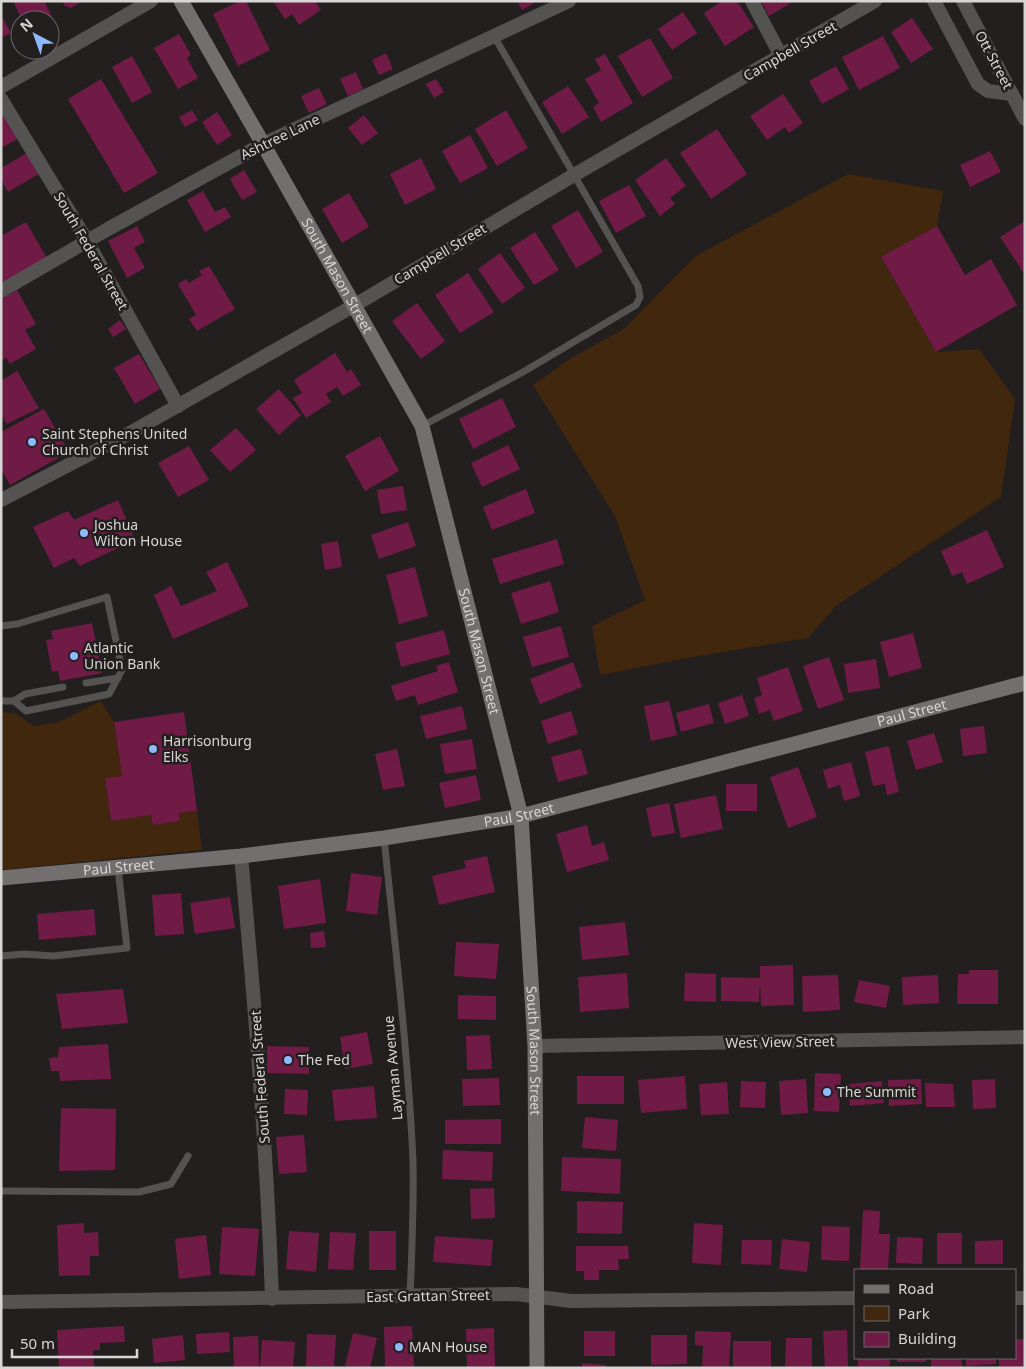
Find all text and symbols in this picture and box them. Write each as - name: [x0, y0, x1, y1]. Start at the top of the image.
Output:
- north arrow: [10, 10, 60, 60]
- text: N: [16, 14, 37, 36]
- street label: Campbell Street: [740, 16, 840, 85]
- street label: Ott Street: [971, 27, 1018, 92]
- street label: Ashtree Lane: [237, 109, 323, 164]
- street label: South Federal Street: [50, 188, 133, 313]
- street label: South Mason Street: [298, 214, 378, 336]
- street label: Campbell Street: [390, 218, 490, 289]
- place label: Saint Stephens United Church of Christ: [42, 424, 187, 459]
- marker: Saint Stephens United Church of Christ: [26, 436, 38, 448]
- place label: Joshua Wilton House: [92, 515, 182, 550]
- marker: Joshua Wilton House: [78, 527, 90, 539]
- street label: South Mason Street: [455, 586, 505, 716]
- place label: Atlantic Union Bank: [84, 638, 161, 673]
- marker: Atlantic Union Bank: [68, 650, 80, 662]
- street label: Paul Street: [875, 694, 949, 731]
- place label: Harrisonburg Elks: [163, 731, 252, 766]
- marker: Harrisonburg Elks: [147, 743, 159, 755]
- street label: Paul Street: [482, 798, 556, 831]
- street label: Paul Street: [82, 854, 155, 879]
- street label: South Mason Street: [522, 985, 545, 1115]
- street label: South Federal Street: [245, 1010, 274, 1144]
- street label: Layman Avenue: [378, 1015, 407, 1121]
- street label: West View Street: [725, 1031, 835, 1052]
- place label: The Fed: [298, 1050, 350, 1069]
- marker: The Fed: [282, 1054, 294, 1066]
- place label: The Summit: [837, 1082, 916, 1101]
- marker: The Summit: [821, 1086, 833, 1098]
- legend: [854, 1269, 1016, 1359]
- text: Road: [898, 1278, 934, 1298]
- street label: East Grattan Street: [366, 1285, 490, 1306]
- text: Park: [898, 1303, 930, 1323]
- scale bar: [12, 1326, 138, 1358]
- text: Building: [898, 1328, 956, 1348]
- text: 50 m: [20, 1333, 55, 1353]
- place label: MAN House: [409, 1337, 487, 1356]
- marker: MAN House: [393, 1341, 405, 1353]

